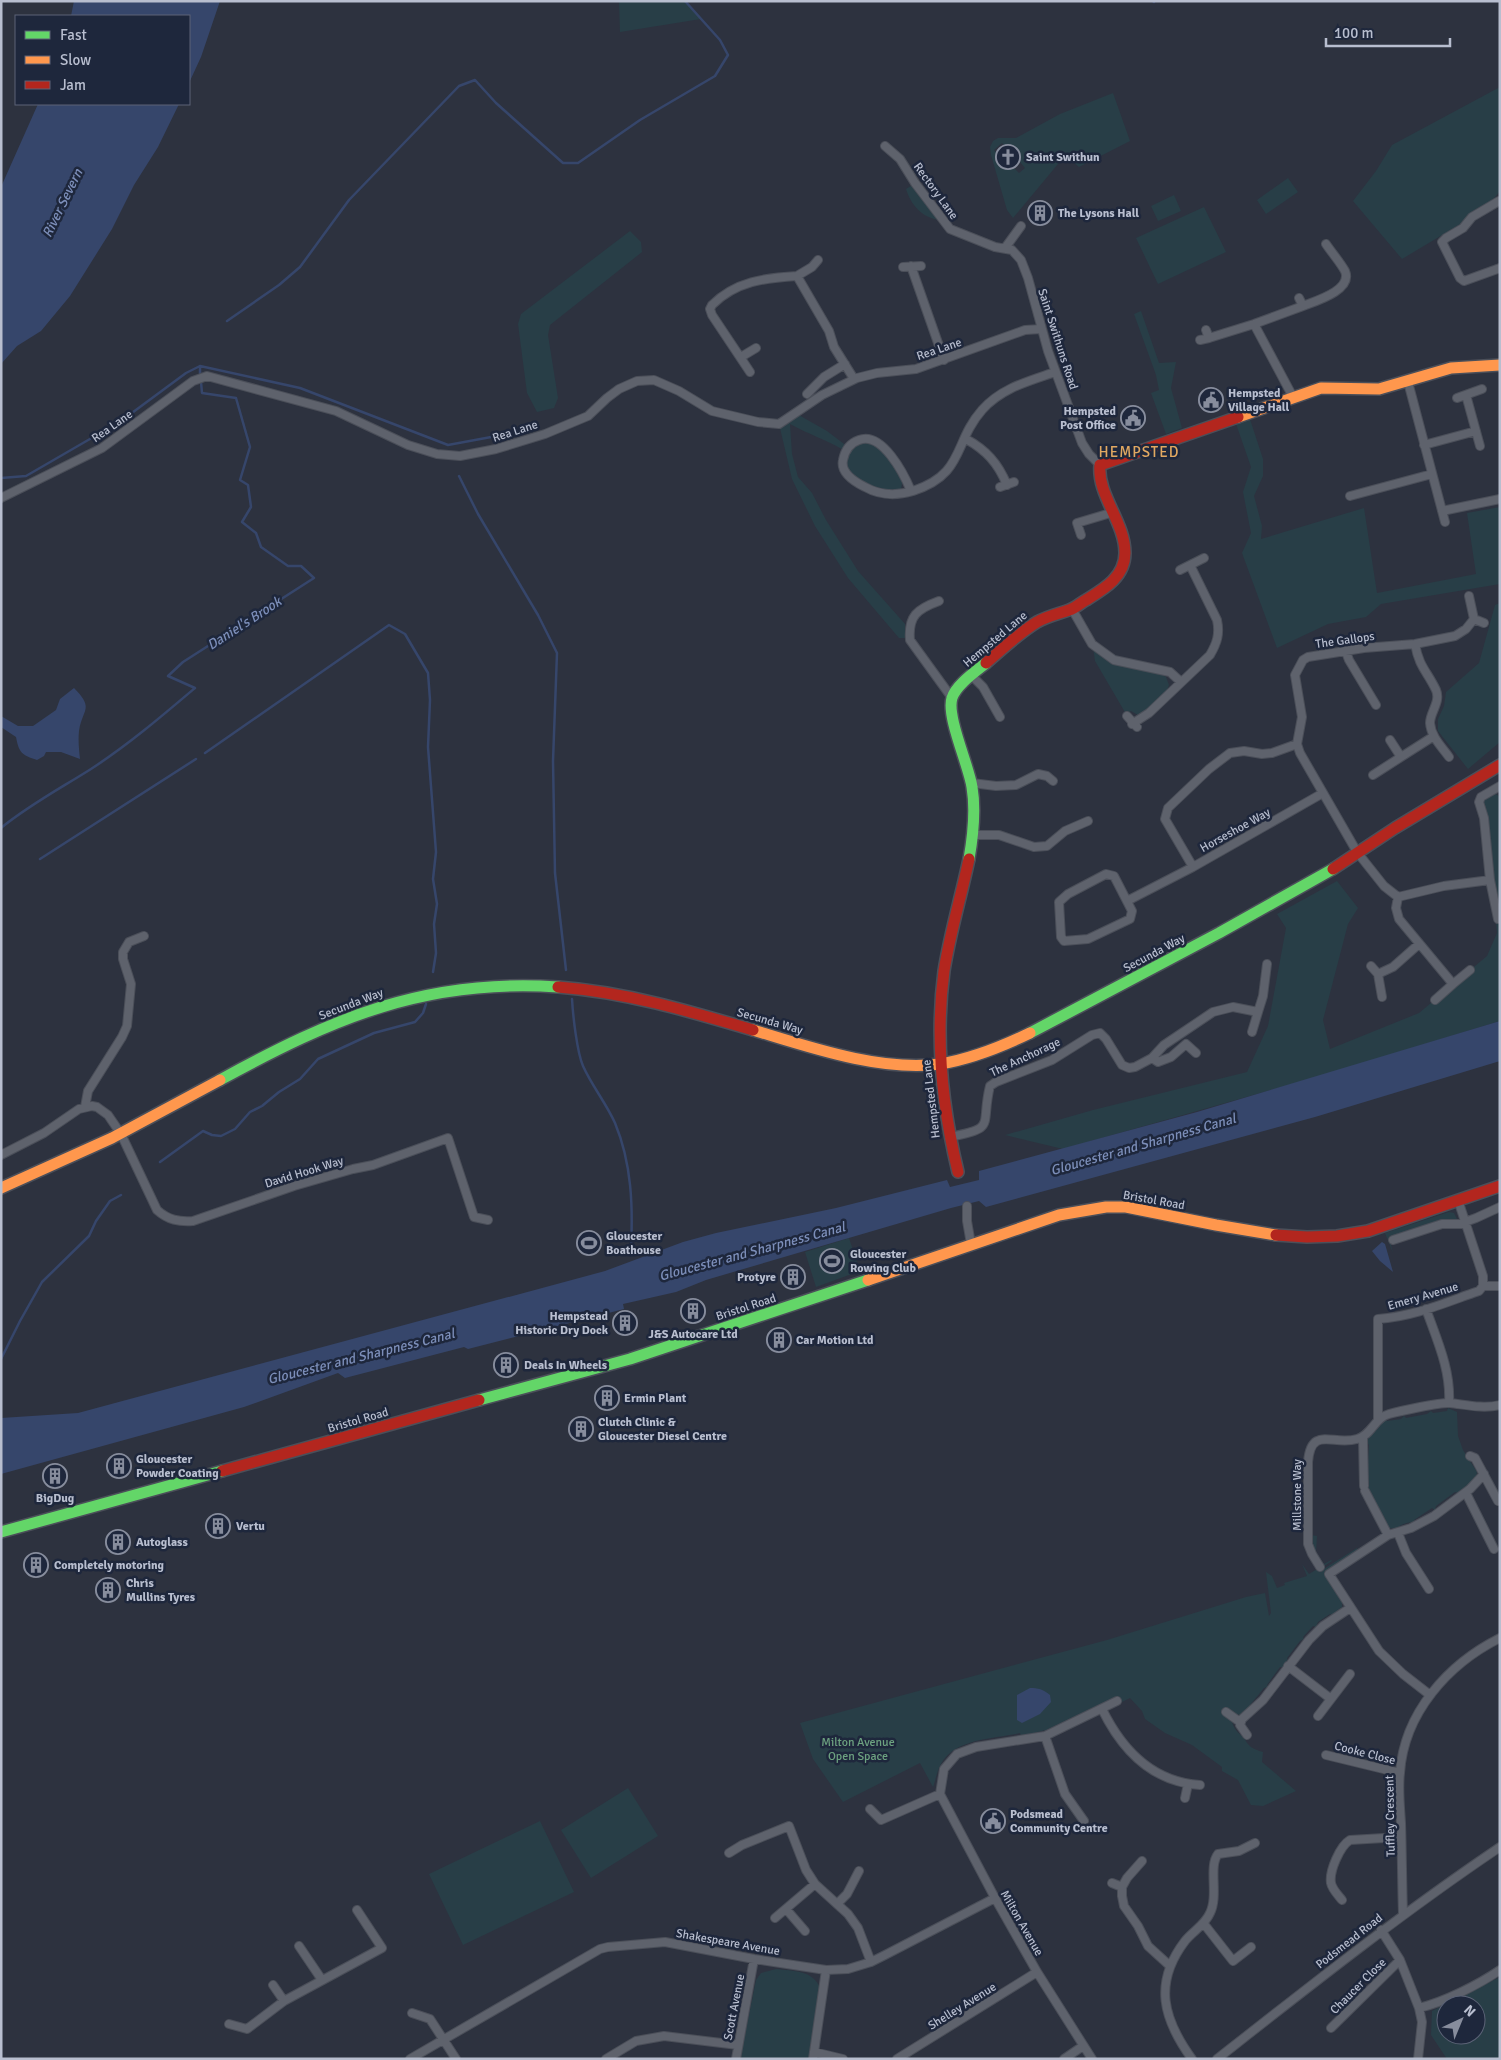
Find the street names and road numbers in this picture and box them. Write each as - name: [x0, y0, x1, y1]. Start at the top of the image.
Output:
- street label: Rectory Lane: [910, 160, 961, 223]
- street label: Saint Swithuns Road: [1034, 287, 1081, 392]
- street label: Rea Lane: [915, 335, 964, 364]
- street label: Rea Lane: [89, 407, 136, 446]
- street label: Rea Lane: [491, 417, 540, 446]
- street label: Hempsted Lane: [960, 608, 1030, 671]
- street label: The Gallops: [1315, 629, 1376, 652]
- street label: Horseshoe Way: [1198, 805, 1273, 856]
- street label: Secunda Way: [1121, 931, 1188, 976]
- street label: Secunda Way: [317, 985, 386, 1024]
- street label: Secunda Way: [735, 1005, 805, 1038]
- street label: The Anchorage: [988, 1035, 1063, 1080]
- street label: Hempsted Lane: [919, 1059, 944, 1139]
- street label: David Hook Way: [263, 1153, 346, 1192]
- street label: Bristol Road: [1122, 1188, 1186, 1213]
- street label: Emery Avenue: [1386, 1279, 1460, 1314]
- street label: Bristol Road: [714, 1291, 778, 1324]
- street label: Bristol Road: [326, 1405, 390, 1436]
- street label: Millstone Way: [1290, 1459, 1305, 1531]
- street label: Cooke Close: [1333, 1739, 1397, 1768]
- street label: Tuffley Crescent: [1382, 1775, 1399, 1857]
- street label: Milton Avenue: [997, 1888, 1046, 1959]
- street label: Podsmead Road: [1313, 1911, 1386, 1972]
- street label: Shakespeare Avenue: [675, 1926, 781, 1959]
- street label: Chaucer Close: [1327, 1955, 1390, 2018]
- street label: Scott Avenue: [721, 1973, 748, 2041]
- street label: Shelley Avenue: [925, 1979, 999, 2033]

